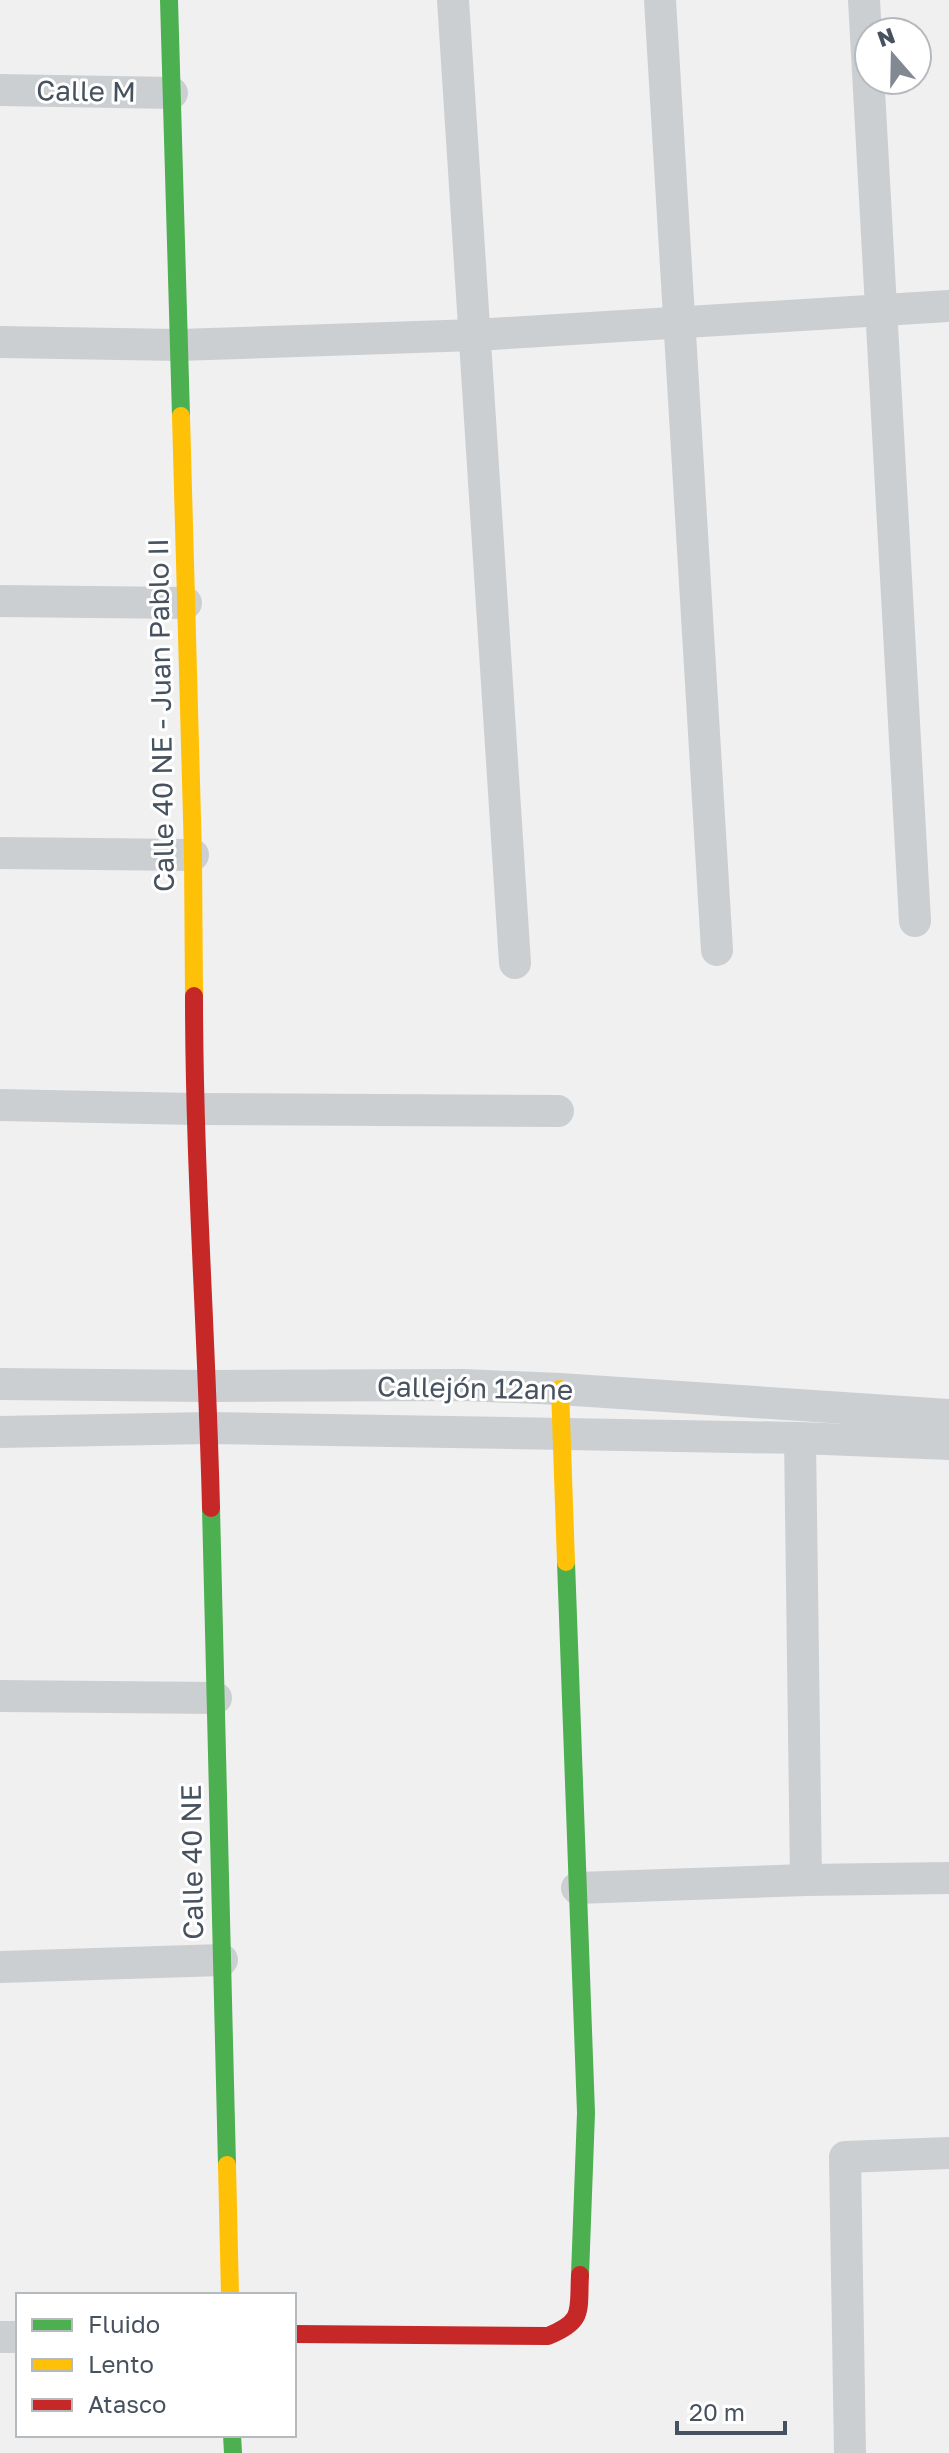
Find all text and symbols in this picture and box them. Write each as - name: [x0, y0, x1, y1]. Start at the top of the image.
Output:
- north arrow: [853, 16, 933, 96]
- text: N: [874, 21, 898, 52]
- street label: Calle M: [36, 73, 136, 108]
- street label: Calle 40 NE - Juan Pablo II: [141, 538, 180, 892]
- street label: Callejón 12ane: [377, 1369, 573, 1406]
- street label: Calle 40 NE: [174, 1784, 209, 1940]
- legend: [16, 2293, 296, 2437]
- text: Fluido: [88, 2309, 160, 2338]
- text: Lento: [88, 2349, 154, 2378]
- scale bar: [677, 2385, 785, 2435]
- text: Atasco: [88, 2389, 166, 2418]
- text: 20 m: [689, 2397, 745, 2426]

